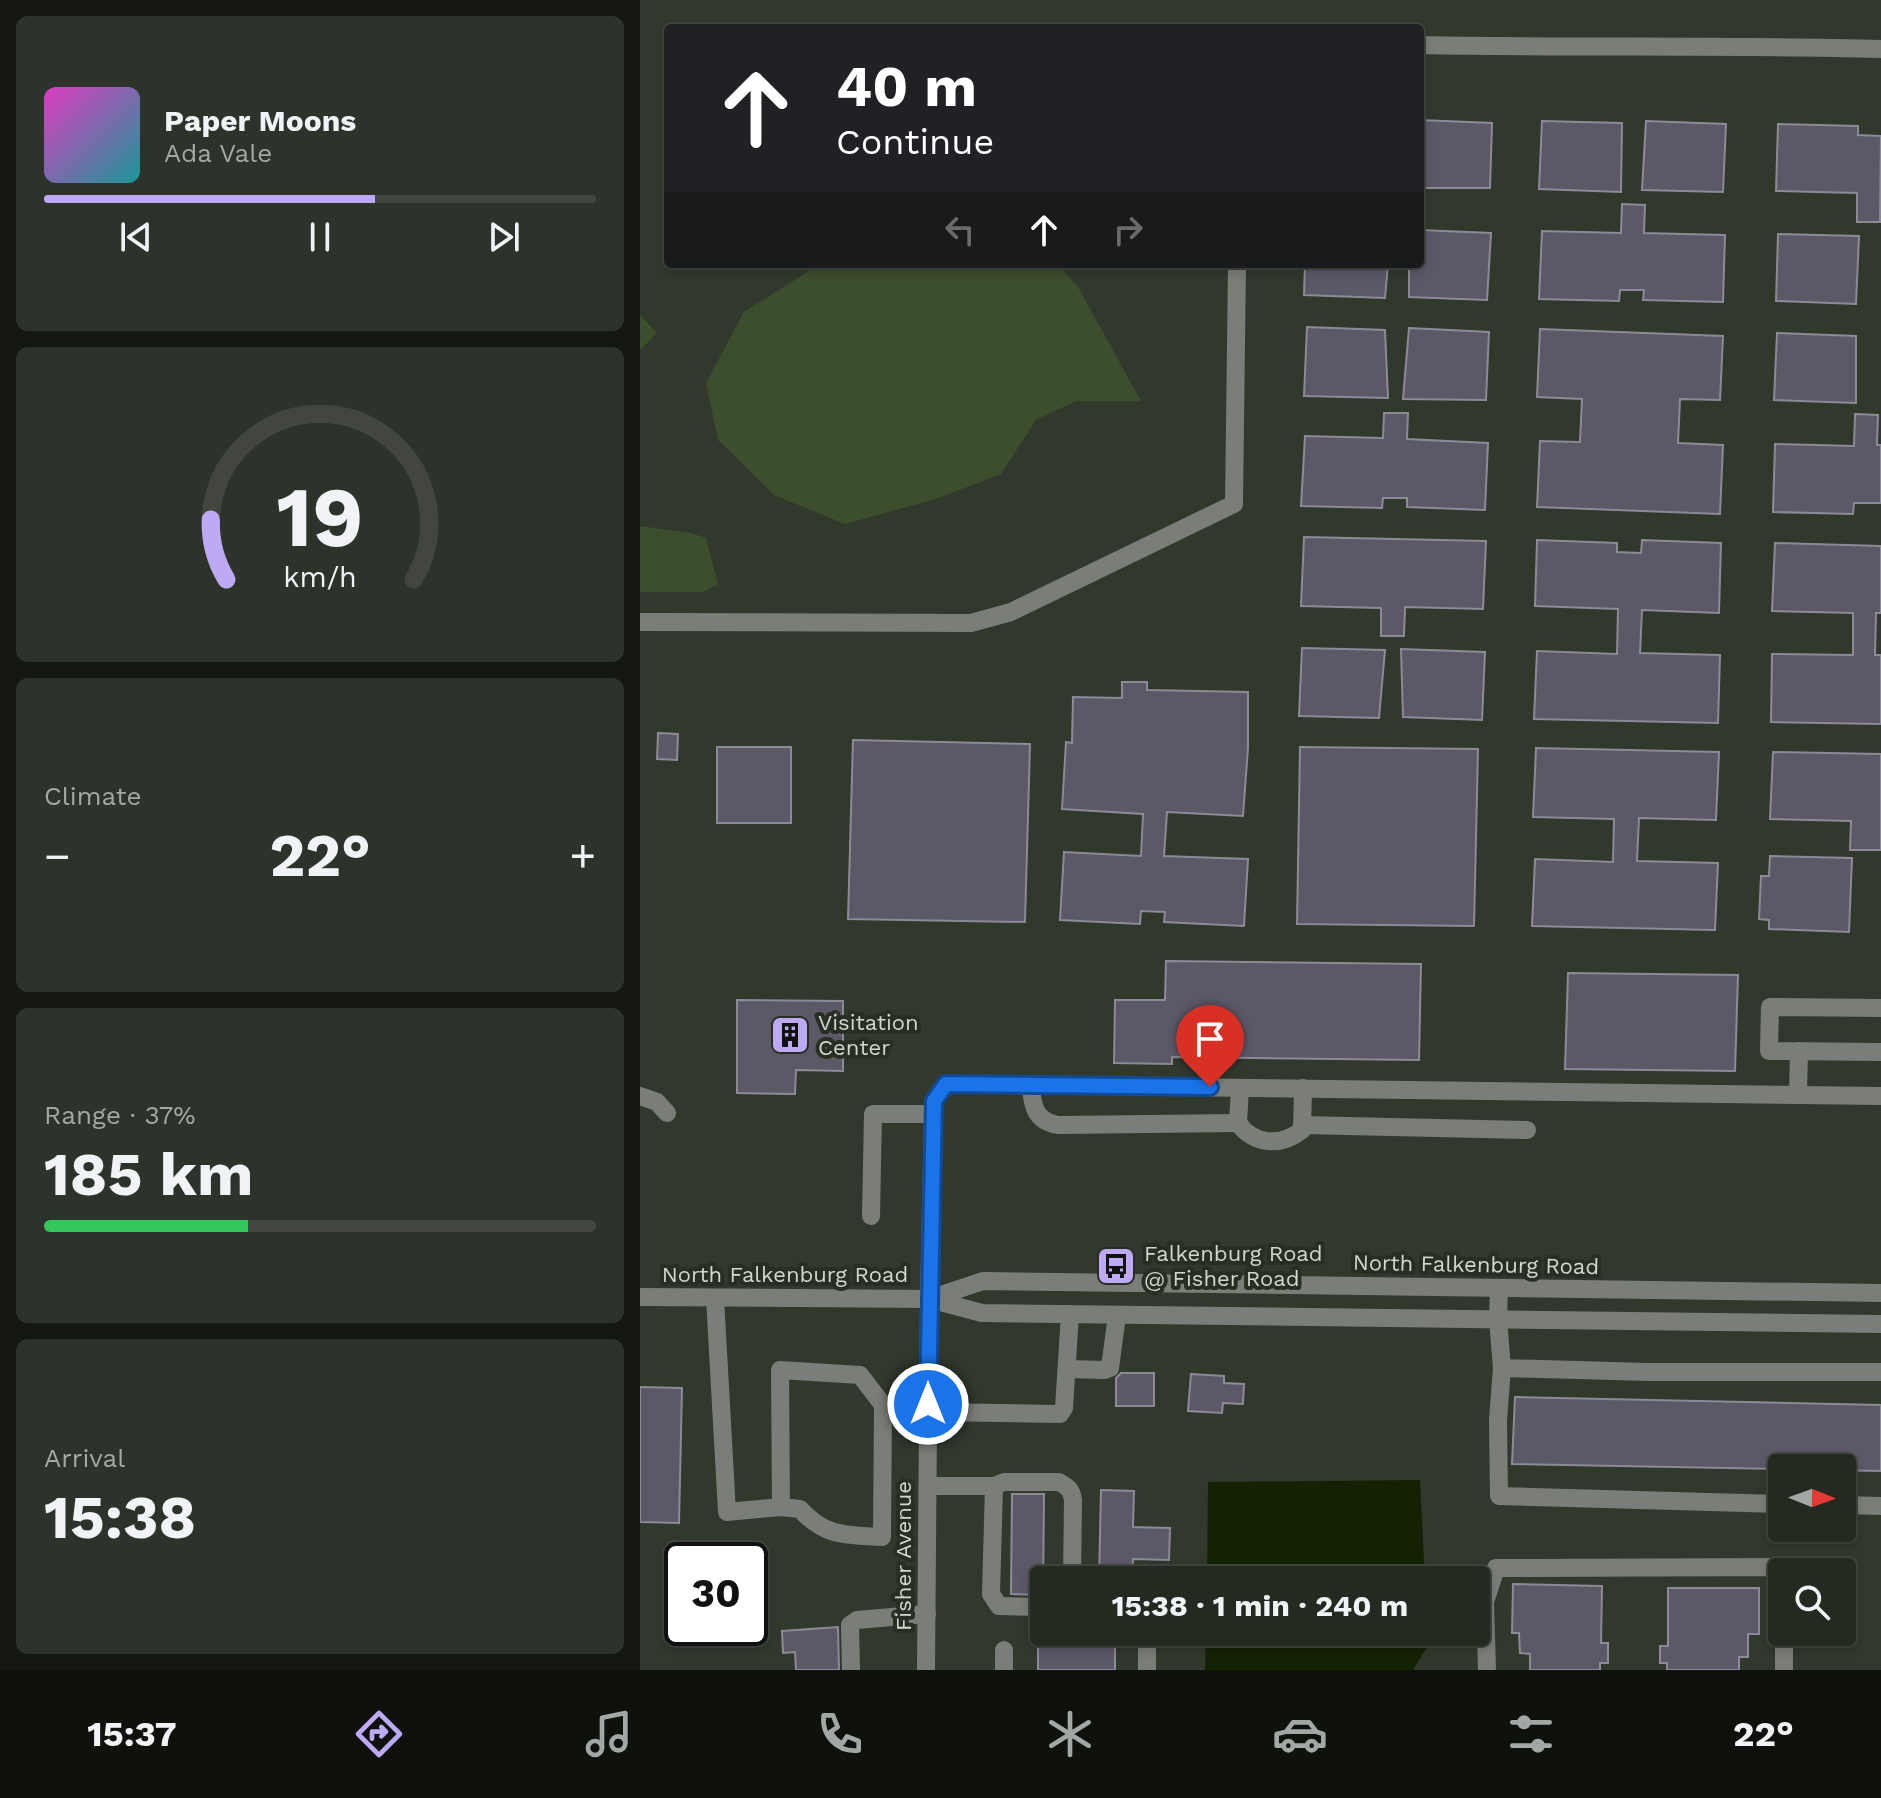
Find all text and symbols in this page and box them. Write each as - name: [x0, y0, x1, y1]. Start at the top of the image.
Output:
- text: 40 m: [836, 54, 977, 120]
- icon: ahead: [704, 56, 808, 160]
- text: Paper Moons: [164, 103, 356, 138]
- text: Continue: [836, 121, 994, 163]
- text: Ada Vale: [164, 138, 272, 168]
- icon: left: [938, 208, 982, 252]
- icon: ahead: [1022, 208, 1066, 252]
- icon: right: [1106, 208, 1150, 252]
- icon: previous: [114, 215, 158, 259]
- icon: pause: [298, 215, 342, 259]
- icon: next: [482, 215, 526, 259]
- text: 19: [276, 469, 364, 566]
- text: km/h: [283, 560, 357, 594]
- text: Climate: [44, 781, 142, 811]
- text: 22°: [269, 820, 371, 891]
- text: −: [44, 830, 71, 882]
- text: +: [569, 830, 596, 882]
- pin: [1176, 1005, 1244, 1087]
- place label: Visitation Center: [818, 1010, 919, 1060]
- building icon: Visitation Center: [769, 1014, 811, 1056]
- icon: arrive: [1188, 1017, 1232, 1061]
- text: Range · 37%: [44, 1100, 196, 1130]
- text: 185 km: [44, 1139, 253, 1210]
- place label: Falkenburg Road @ Fisher Road: [1144, 1241, 1323, 1291]
- bus stop icon: Falkenburg Road @ Fisher Road: [1095, 1245, 1137, 1287]
- street label: North Falkenburg Road: [1353, 1250, 1599, 1279]
- street label: North Falkenburg Road: [662, 1262, 908, 1287]
- position arrow: [886, 1362, 970, 1446]
- text: Arrival: [44, 1443, 125, 1473]
- north arrow: [1768, 1454, 1856, 1542]
- map controls: [1768, 1454, 1856, 1646]
- street label: Fisher Avenue: [891, 1481, 916, 1631]
- text: 15:38: [44, 1482, 196, 1553]
- speed limit sign: 30: [664, 1542, 768, 1646]
- button: search: [1768, 1558, 1856, 1646]
- text: 15:38 · 1 min · 240 m: [1112, 1588, 1408, 1623]
- icon: directions: [351, 1706, 407, 1762]
- icon: music: [581, 1706, 637, 1762]
- icon: phone: [812, 1706, 868, 1762]
- icon: climate: [1042, 1706, 1098, 1762]
- icon: car: [1272, 1706, 1328, 1762]
- icon: filters: [1503, 1706, 1559, 1762]
- text: 15:37: [87, 1713, 177, 1755]
- text: 22°: [1733, 1713, 1794, 1755]

